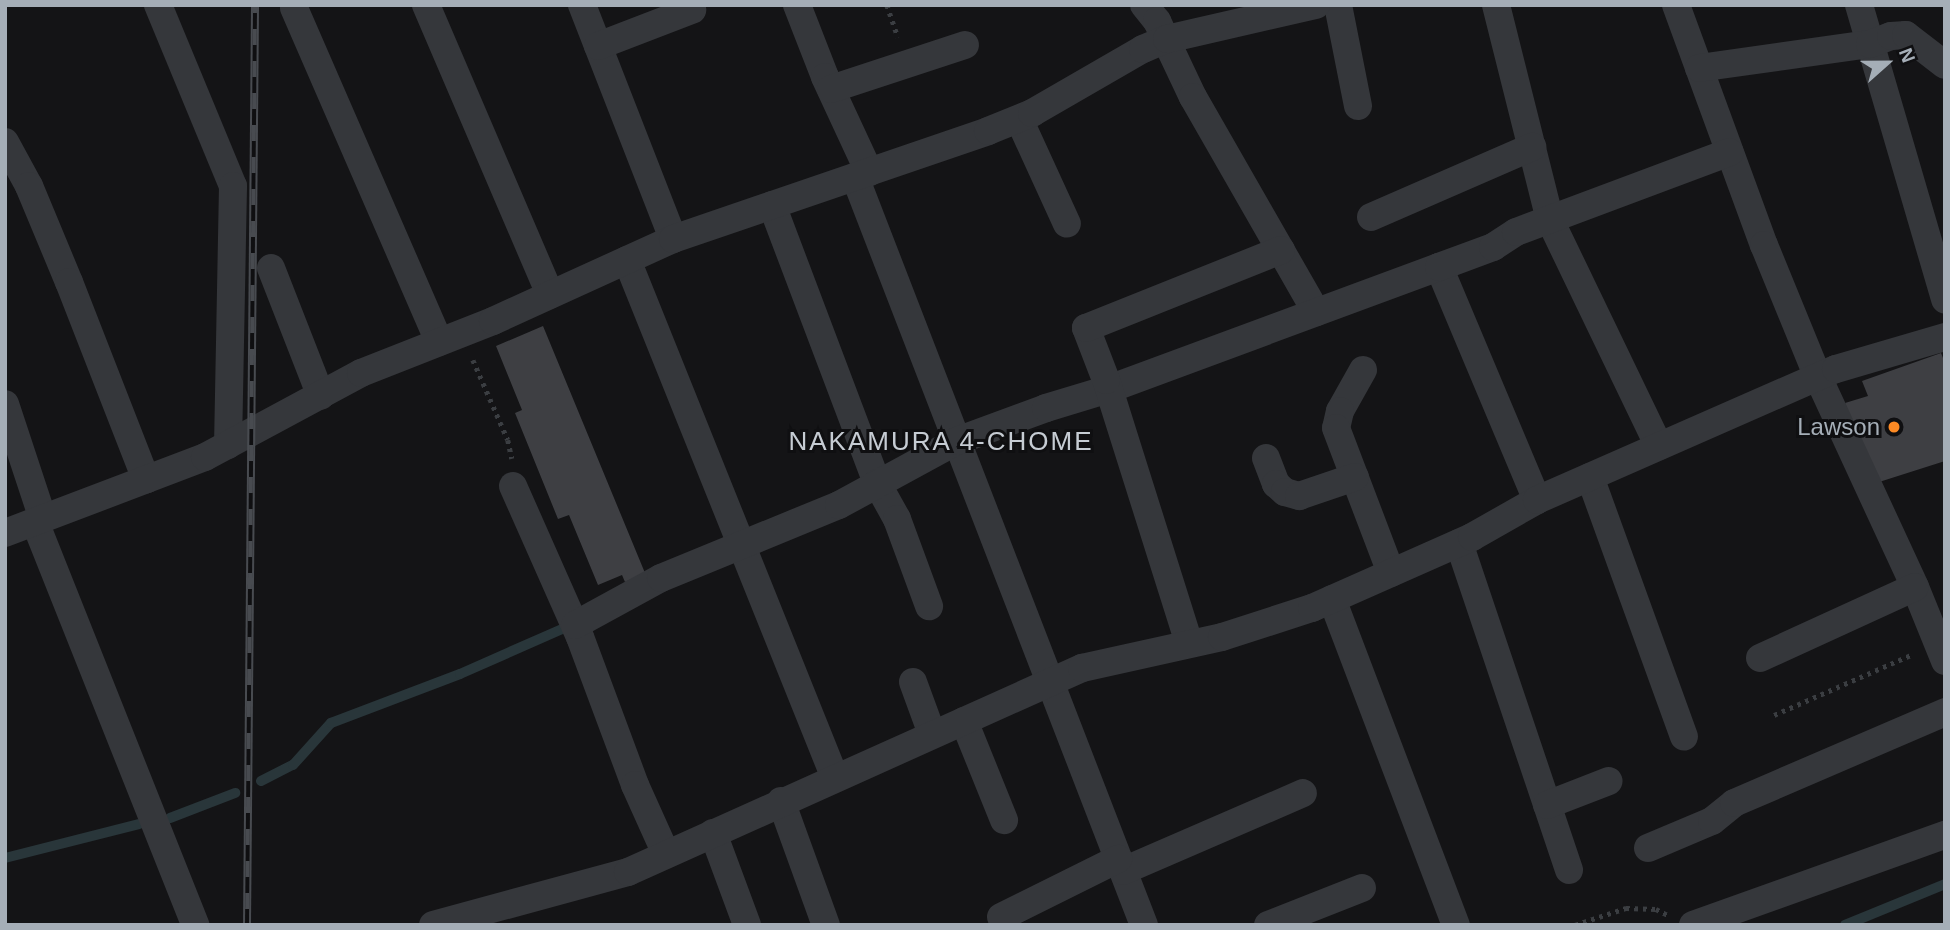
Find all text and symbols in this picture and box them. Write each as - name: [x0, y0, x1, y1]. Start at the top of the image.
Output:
- north arrow: [1852, 28, 1922, 98]
- text: N: [1895, 45, 1919, 65]
- place label: Lawson: [1797, 413, 1880, 441]
- marker: Lawson: [1886, 419, 1902, 435]
- district label: NAKAMURA 4-CHOME: [790, 426, 1092, 458]

